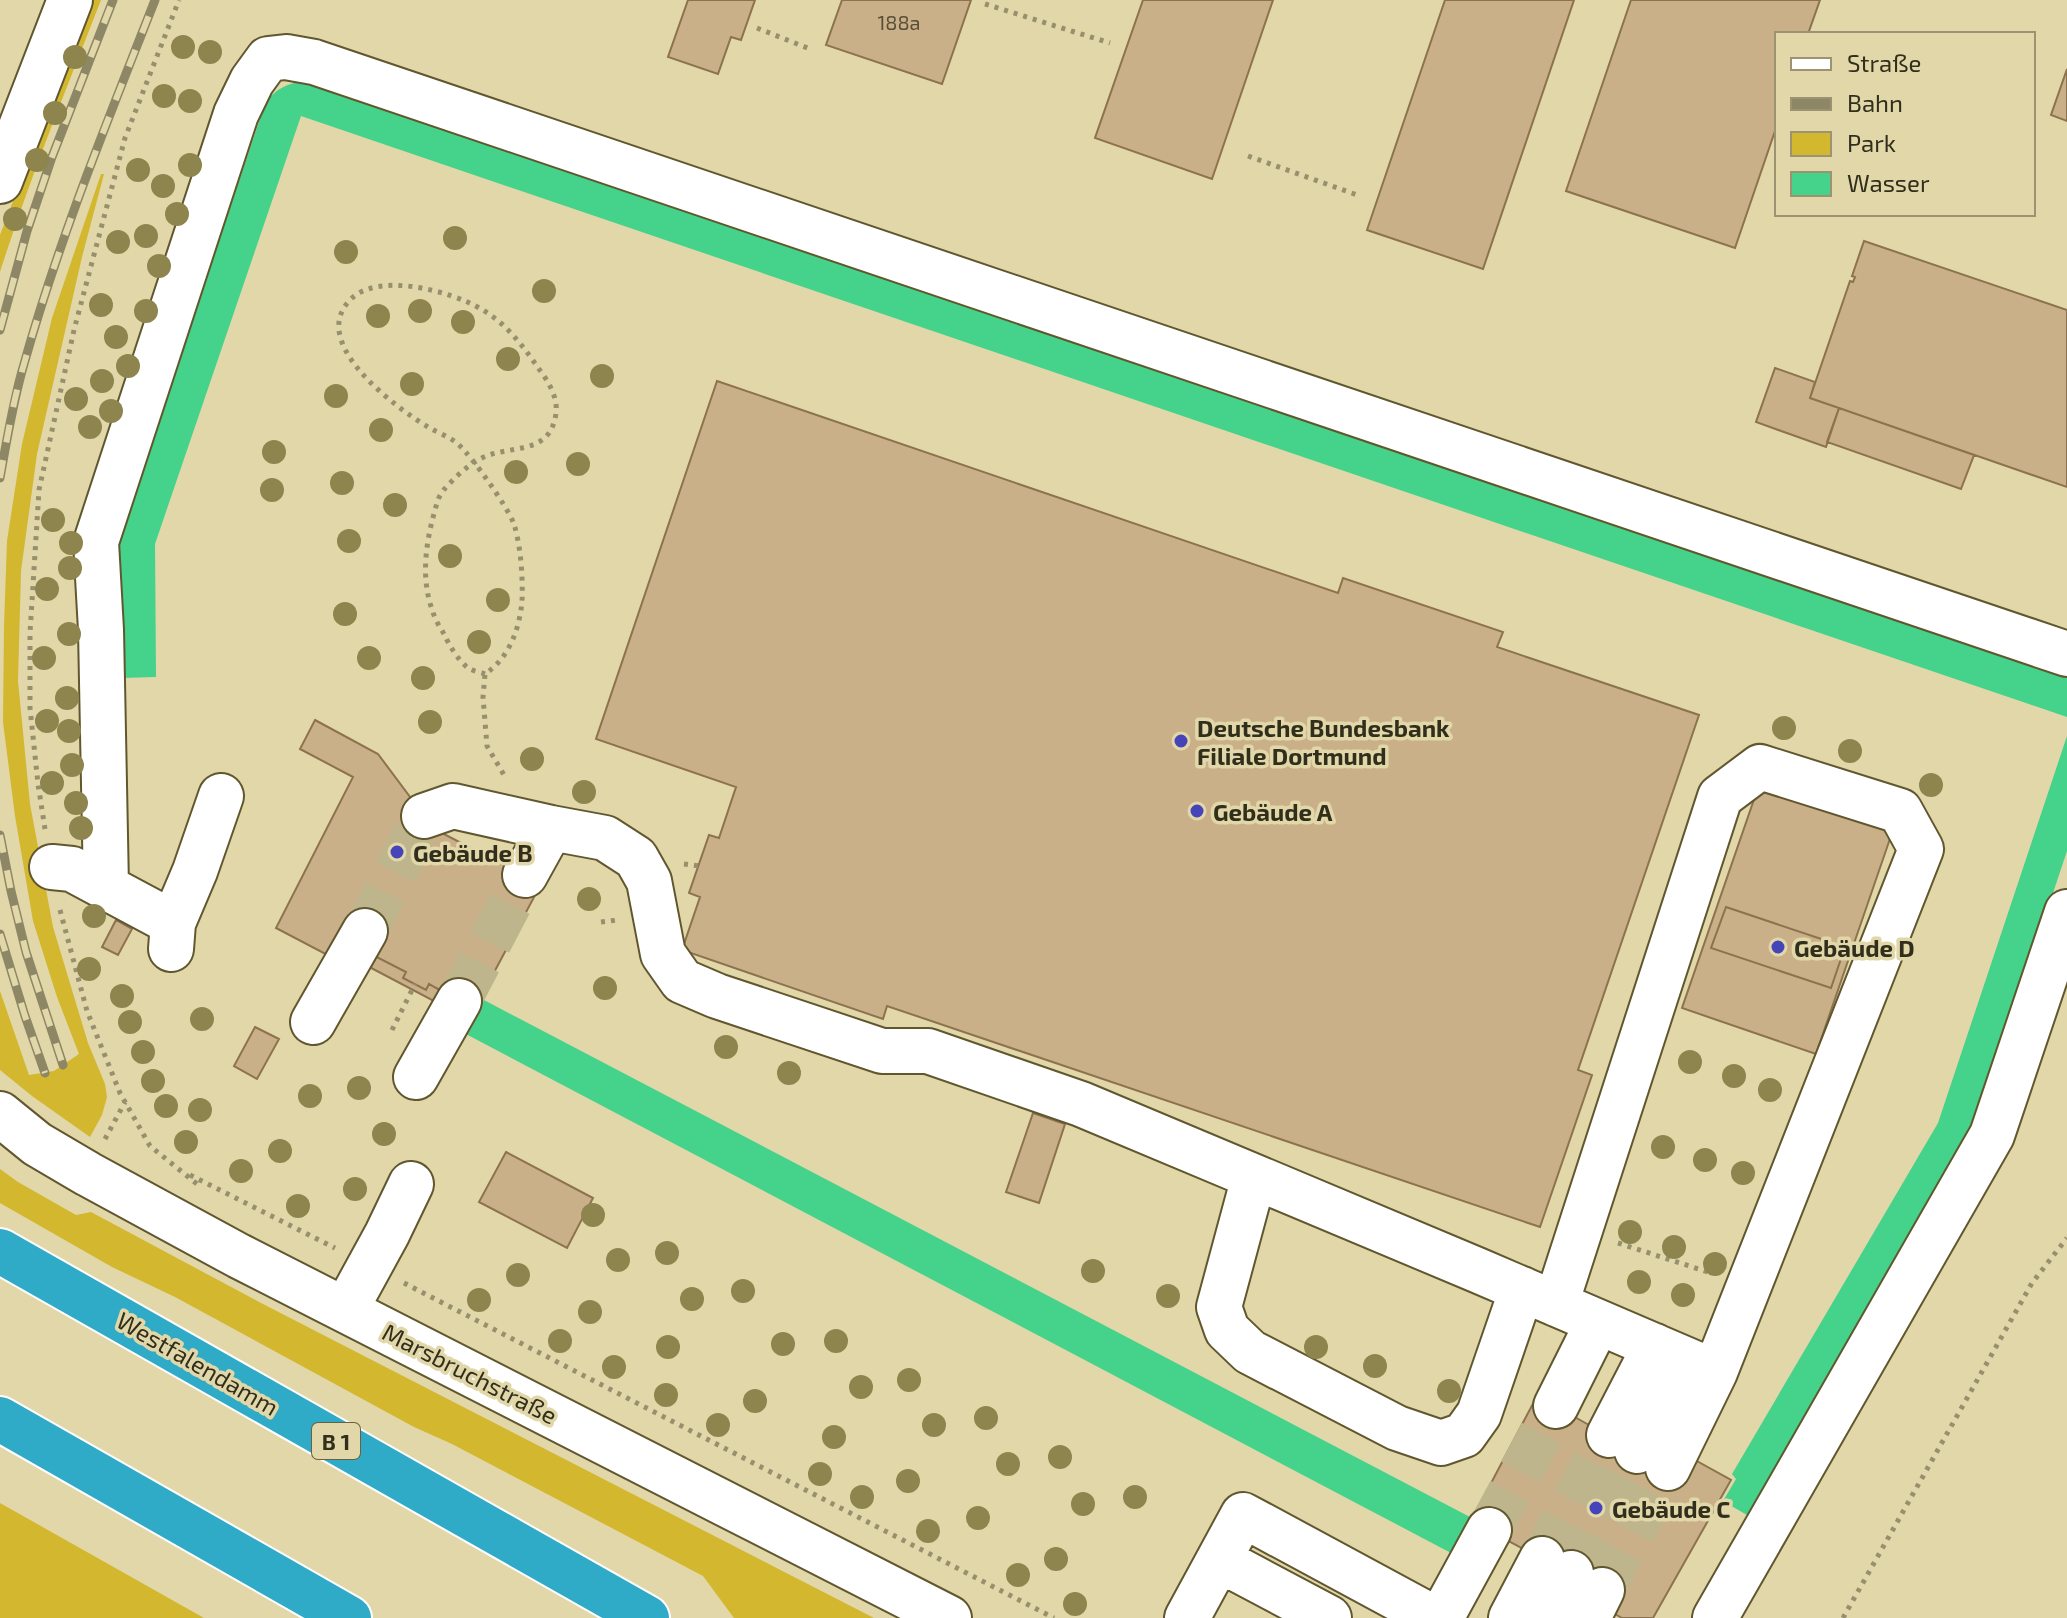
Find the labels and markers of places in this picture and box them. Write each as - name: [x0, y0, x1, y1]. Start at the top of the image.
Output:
- place label: Deutsche Bundesbank Filiale Dortmund: [1197, 713, 1450, 770]
- marker: Deutsche Bundesbank Filiale Dortmund: [1172, 732, 1190, 750]
- place label: Gebäude A: [1213, 797, 1333, 826]
- marker: Gebäude A: [1188, 802, 1206, 820]
- place label: Gebäude B: [413, 838, 533, 867]
- marker: Gebäude B: [388, 843, 406, 861]
- place label: Gebäude D: [1794, 933, 1915, 962]
- marker: Gebäude D: [1769, 938, 1787, 956]
- place label: Gebäude C: [1612, 1494, 1730, 1523]
- marker: Gebäude C: [1587, 1499, 1605, 1517]

